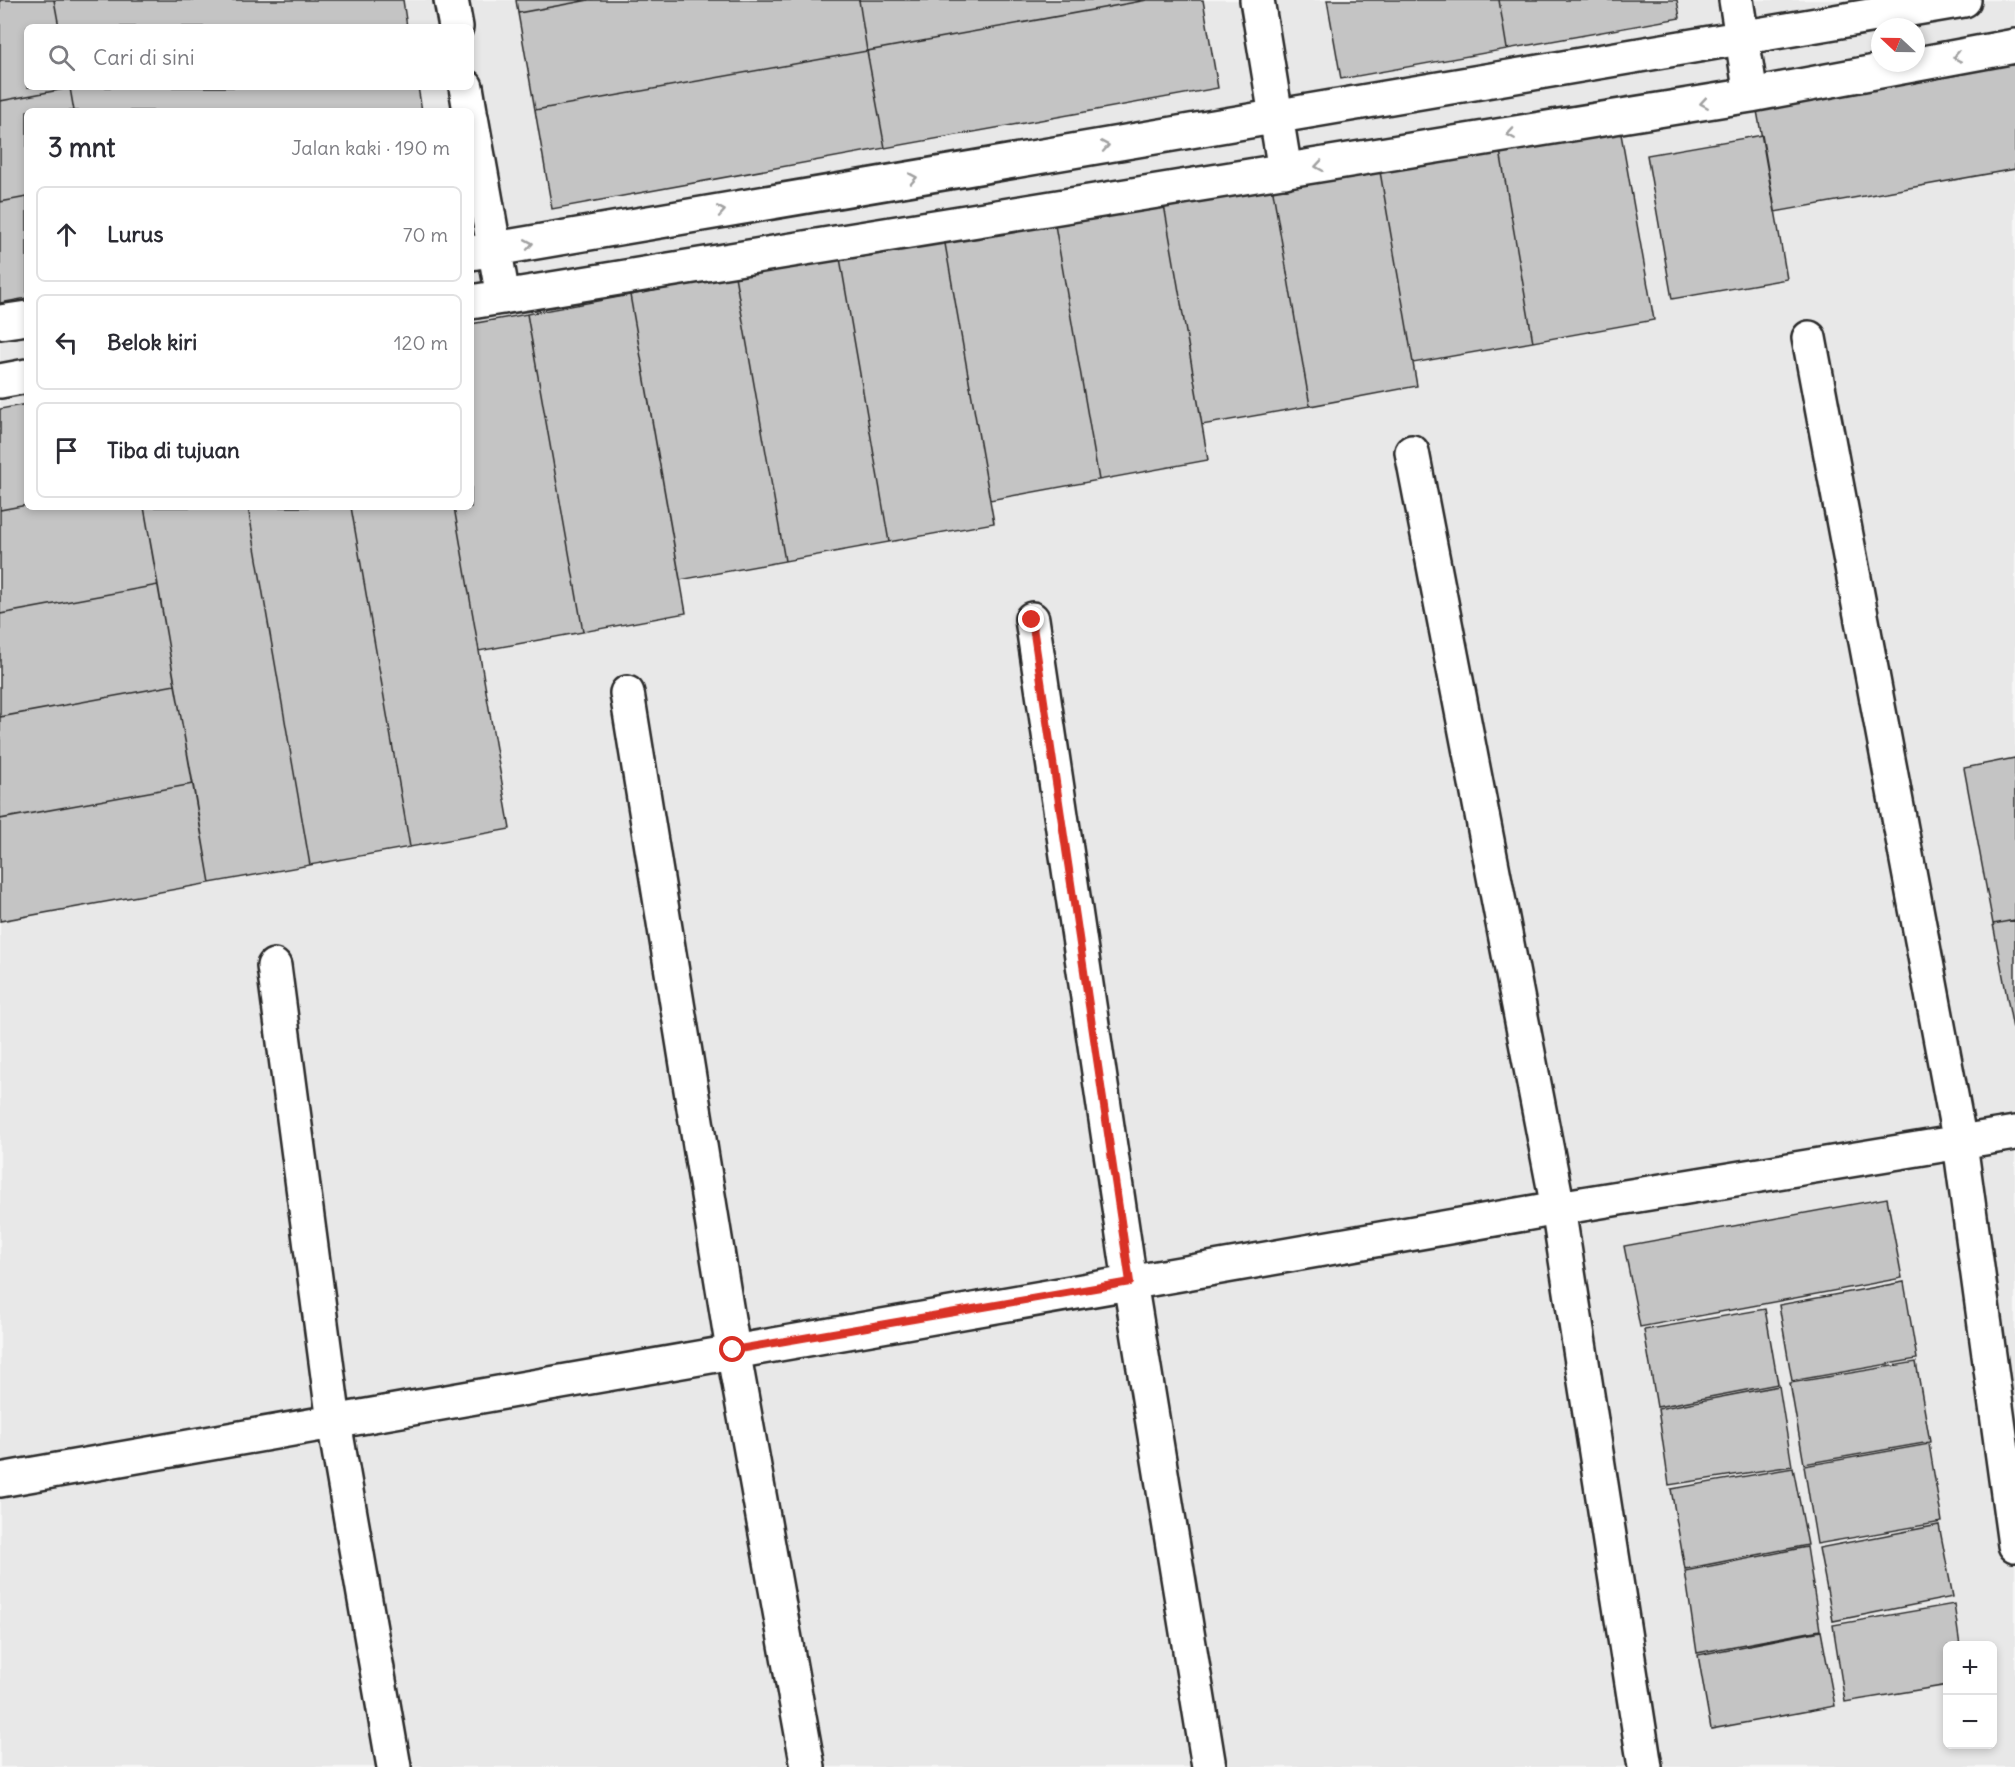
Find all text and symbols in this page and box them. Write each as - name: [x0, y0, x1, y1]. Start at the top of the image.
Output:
- north arrow: [1871, 18, 1925, 72]
- search box: [24, 24, 474, 90]
- icon: search: [45, 41, 78, 74]
- text: Cari di sini: [93, 43, 195, 71]
- one-way arrow: [1953, 50, 1963, 63]
- one-way arrow: [1699, 96, 1709, 109]
- one-way arrow: [1507, 128, 1516, 140]
- text: 3 mnt: [48, 131, 115, 164]
- text: Jalan kaki · 190 m: [291, 135, 450, 160]
- one-way arrow: [1101, 140, 1110, 152]
- one-way arrow: [1314, 159, 1323, 171]
- one-way arrow: [909, 173, 918, 185]
- one-way arrow: [716, 205, 726, 218]
- icon: ahead: [50, 218, 83, 251]
- text: Lurus: [107, 220, 163, 248]
- text: 70 m: [403, 222, 448, 247]
- one-way arrow: [524, 238, 533, 250]
- icon: left: [50, 326, 83, 359]
- text: Belok kiri: [107, 328, 197, 356]
- text: 120 m: [394, 330, 448, 355]
- icon: arrive: [50, 434, 83, 467]
- text: Tiba di tujuan: [107, 436, 240, 464]
- route end: [1018, 606, 1044, 632]
- route start: [719, 1336, 745, 1362]
- map controls: [1943, 1641, 1997, 1749]
- button: +: [1943, 1641, 1997, 1695]
- button: −: [1943, 1695, 1997, 1749]

